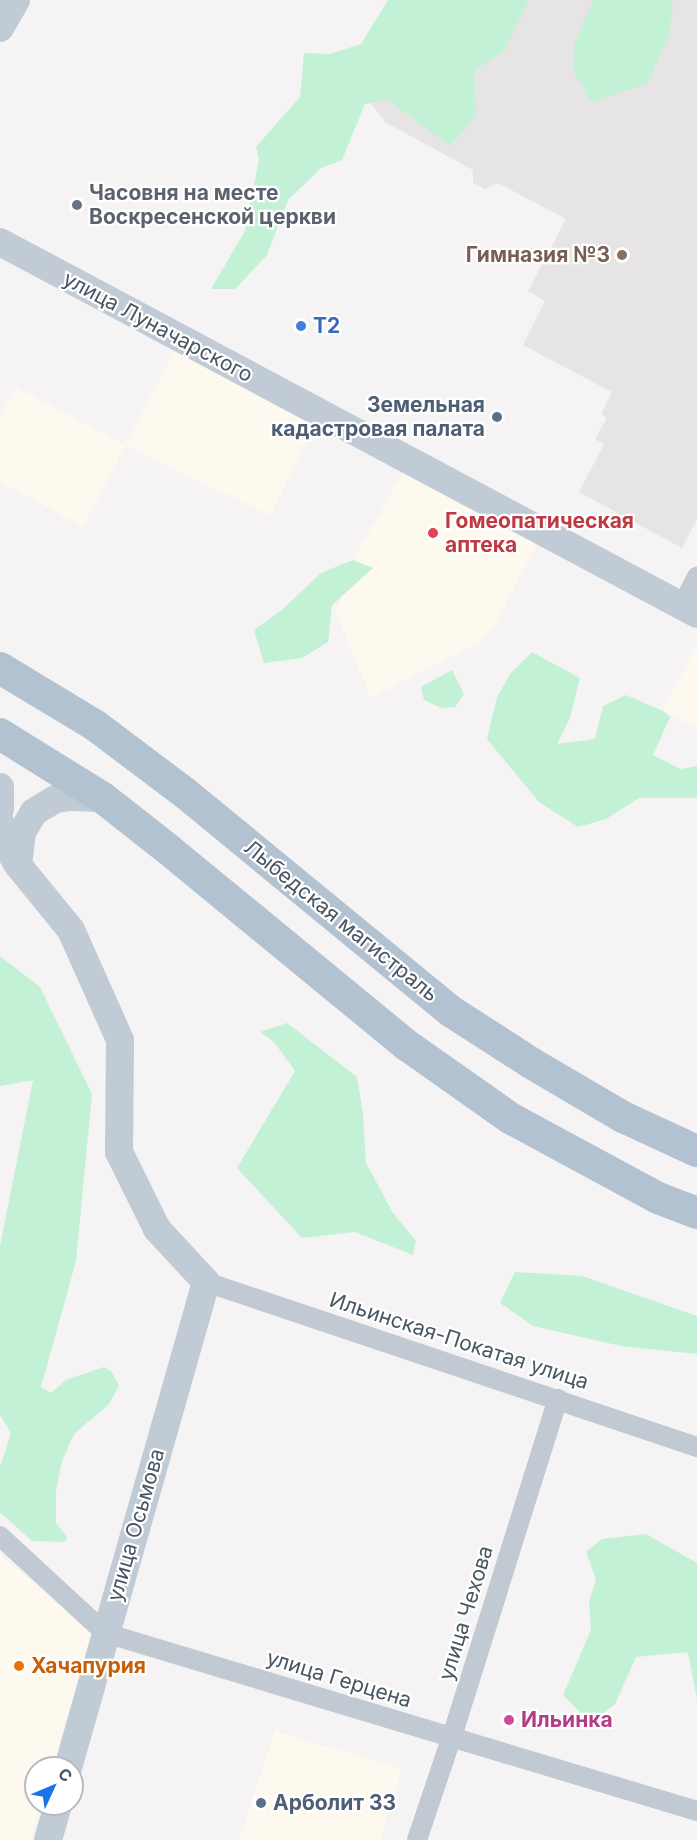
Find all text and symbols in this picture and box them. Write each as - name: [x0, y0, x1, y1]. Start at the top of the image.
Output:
- place label: Часовня на месте Воскресенской церкви: [89, 180, 336, 230]
- marker: Часовня на месте Воскресенской церкви: [70, 198, 84, 212]
- place label: Гимназия №3: [466, 242, 610, 268]
- marker: Гимназия №3: [615, 248, 629, 262]
- street label: улица Луначарского: [59, 266, 257, 388]
- place label: T2: [313, 313, 340, 339]
- marker: T2: [294, 319, 308, 333]
- place label: Земельная кадастровая палата: [271, 392, 485, 442]
- marker: Земельная кадастровая палата: [490, 410, 504, 424]
- place label: Гомеопатическая аптека: [445, 508, 634, 558]
- marker: Гомеопатическая аптека: [426, 526, 440, 540]
- street label: Лыбедская магистраль: [239, 835, 443, 1007]
- street label: Ильинская-Покатая улица: [326, 1287, 592, 1395]
- street label: улица Осьмова: [102, 1446, 170, 1604]
- street label: улица Чехова: [434, 1543, 498, 1683]
- street label: улица Герцена: [264, 1645, 414, 1713]
- place label: Хачапурия: [31, 1653, 146, 1679]
- marker: Хачапурия: [12, 1659, 26, 1673]
- place label: Ильинка: [521, 1707, 613, 1733]
- marker: Ильинка: [502, 1713, 516, 1727]
- north arrow: [24, 1756, 84, 1816]
- text: С: [54, 1764, 77, 1786]
- place label: Арболит 33: [273, 1790, 396, 1816]
- marker: Арболит 33: [254, 1796, 268, 1810]

